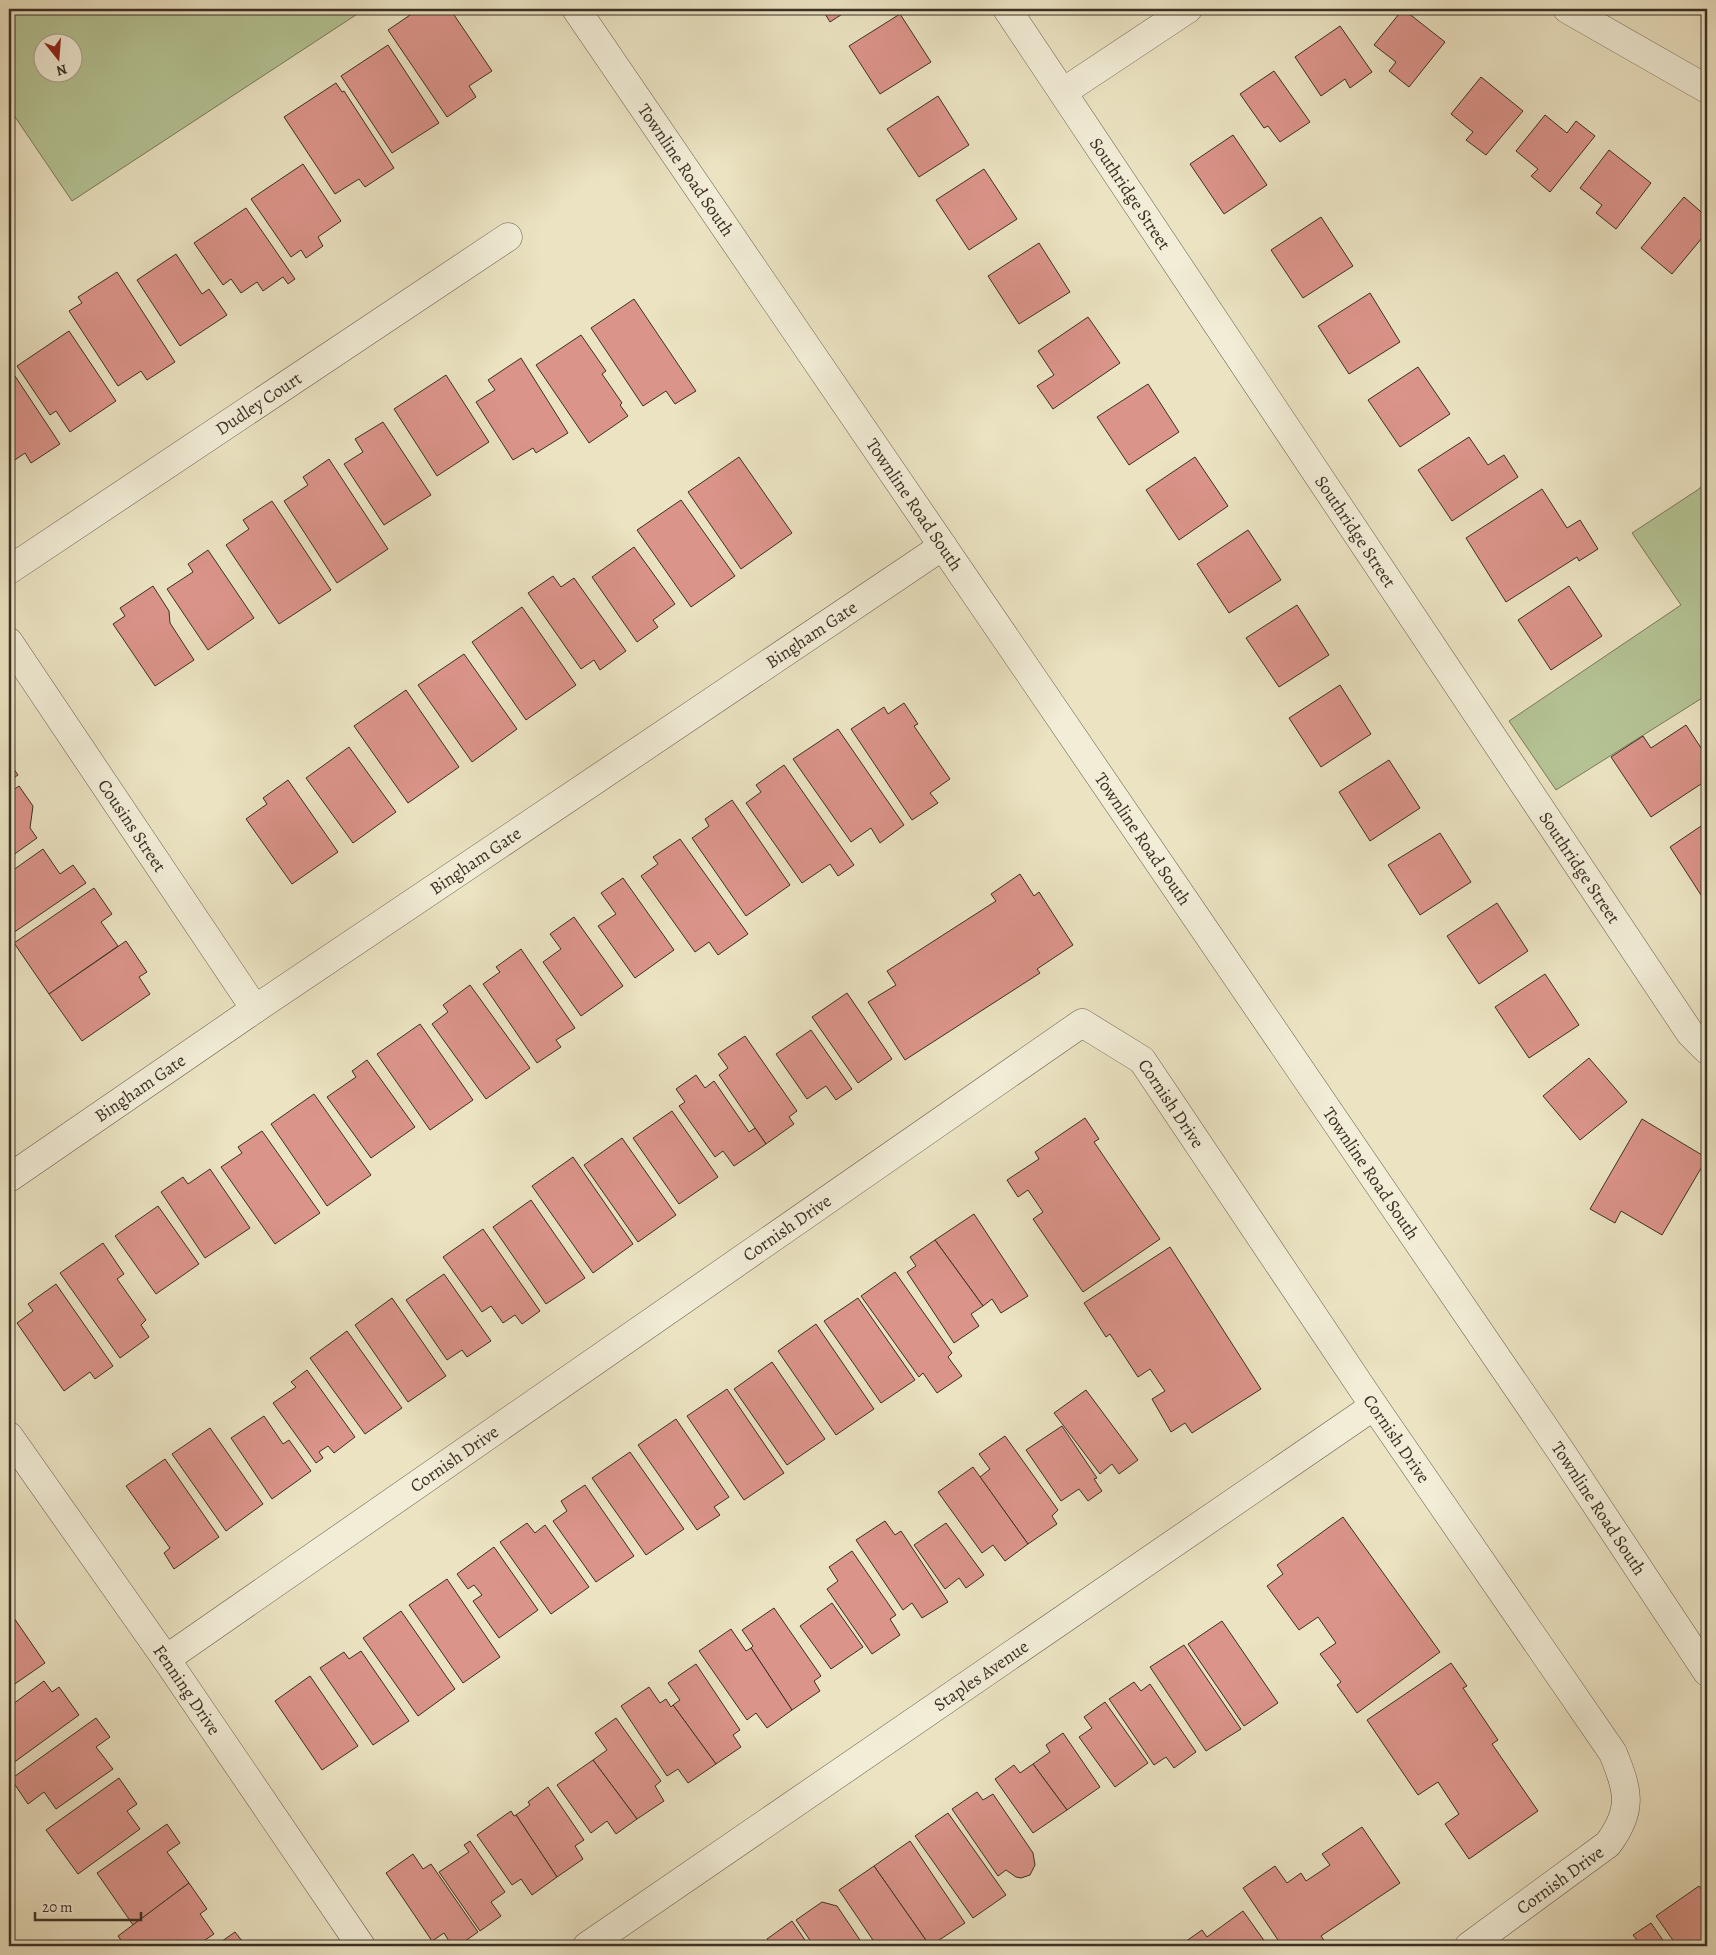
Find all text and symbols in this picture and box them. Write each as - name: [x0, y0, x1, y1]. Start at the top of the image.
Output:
- north arrow: [32, 32, 82, 82]
- text: N: [54, 59, 69, 81]
- street label: Townline Road South: [632, 99, 740, 241]
- street label: Southridge Street: [1084, 133, 1176, 255]
- street label: Dudley Court: [211, 366, 306, 441]
- street label: Townline Road South: [861, 433, 968, 576]
- street label: Southridge Street: [1309, 471, 1402, 592]
- street label: Bingham Gate: [761, 595, 862, 674]
- street label: Townline Road South: [1089, 768, 1197, 910]
- street label: Cousins Street: [92, 774, 172, 877]
- street label: Southridge Street: [1534, 807, 1626, 928]
- street label: Bingham Gate: [425, 821, 526, 900]
- street label: Bingham Gate: [90, 1048, 190, 1128]
- street label: Cornish Drive: [1133, 1054, 1210, 1153]
- street label: Townline Road South: [1317, 1102, 1425, 1245]
- street label: Cornish Drive: [738, 1189, 836, 1267]
- street label: Cornish Drive: [1358, 1390, 1436, 1488]
- street label: Cornish Drive: [405, 1420, 503, 1498]
- street label: Townline Road South: [1546, 1437, 1652, 1580]
- street label: Staples Avenue: [929, 1634, 1033, 1717]
- street label: Fenning Drive: [148, 1640, 226, 1740]
- street label: Cornish Drive: [1511, 1840, 1609, 1920]
- scale bar: [35, 1890, 141, 1922]
- text: 20 m: [42, 1897, 73, 1917]

